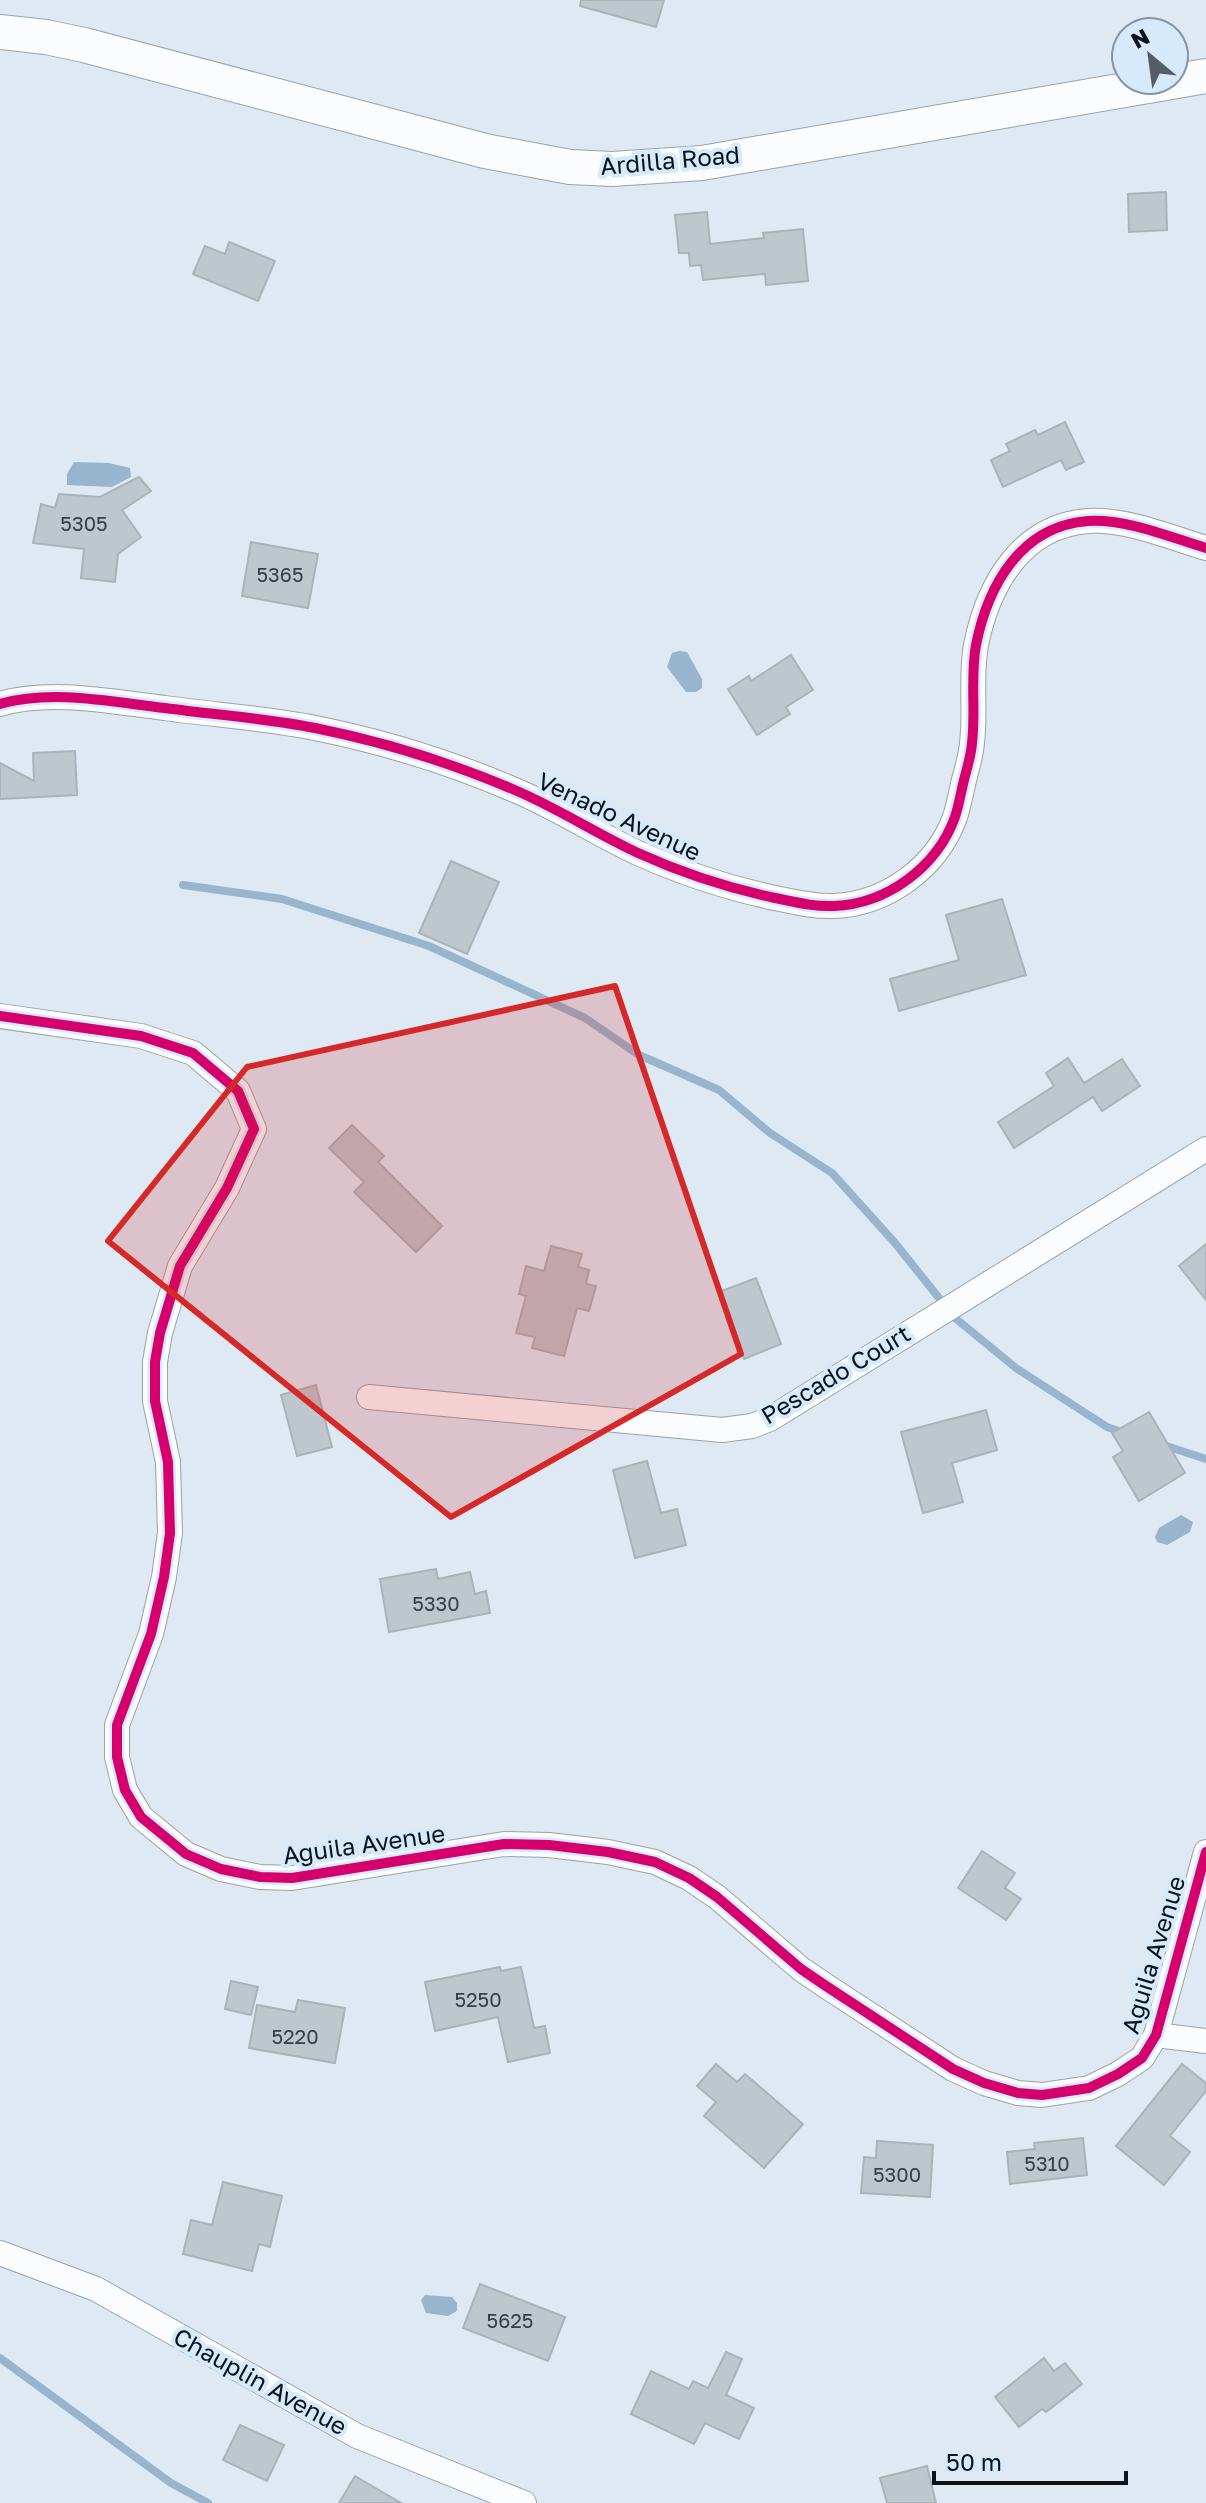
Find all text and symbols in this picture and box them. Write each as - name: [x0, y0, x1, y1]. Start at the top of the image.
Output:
- north arrow: [1110, 16, 1190, 96]
- text: N: [1126, 22, 1154, 54]
- street label: Ardilla Road: [599, 139, 741, 180]
- house number: 5305: [60, 511, 108, 535]
- house number: 5365: [257, 562, 304, 586]
- street label: Venado Avenue: [533, 765, 706, 866]
- street label: Pescado Court: [755, 1318, 915, 1430]
- house number: 5330: [412, 1591, 460, 1615]
- street label: Aguila Avenue: [281, 1818, 447, 1869]
- street label: Aguila Avenue: [1115, 1872, 1190, 2037]
- house number: 5250: [454, 1987, 502, 2011]
- house number: 5220: [271, 2024, 319, 2048]
- house number: 5310: [1024, 2151, 1070, 2175]
- house number: 5300: [873, 2162, 921, 2186]
- house number: 5625: [487, 2308, 533, 2332]
- street label: Chauplin Avenue: [169, 2321, 352, 2440]
- scale bar: [934, 2435, 1126, 2485]
- text: 50 m: [946, 2447, 1002, 2476]

